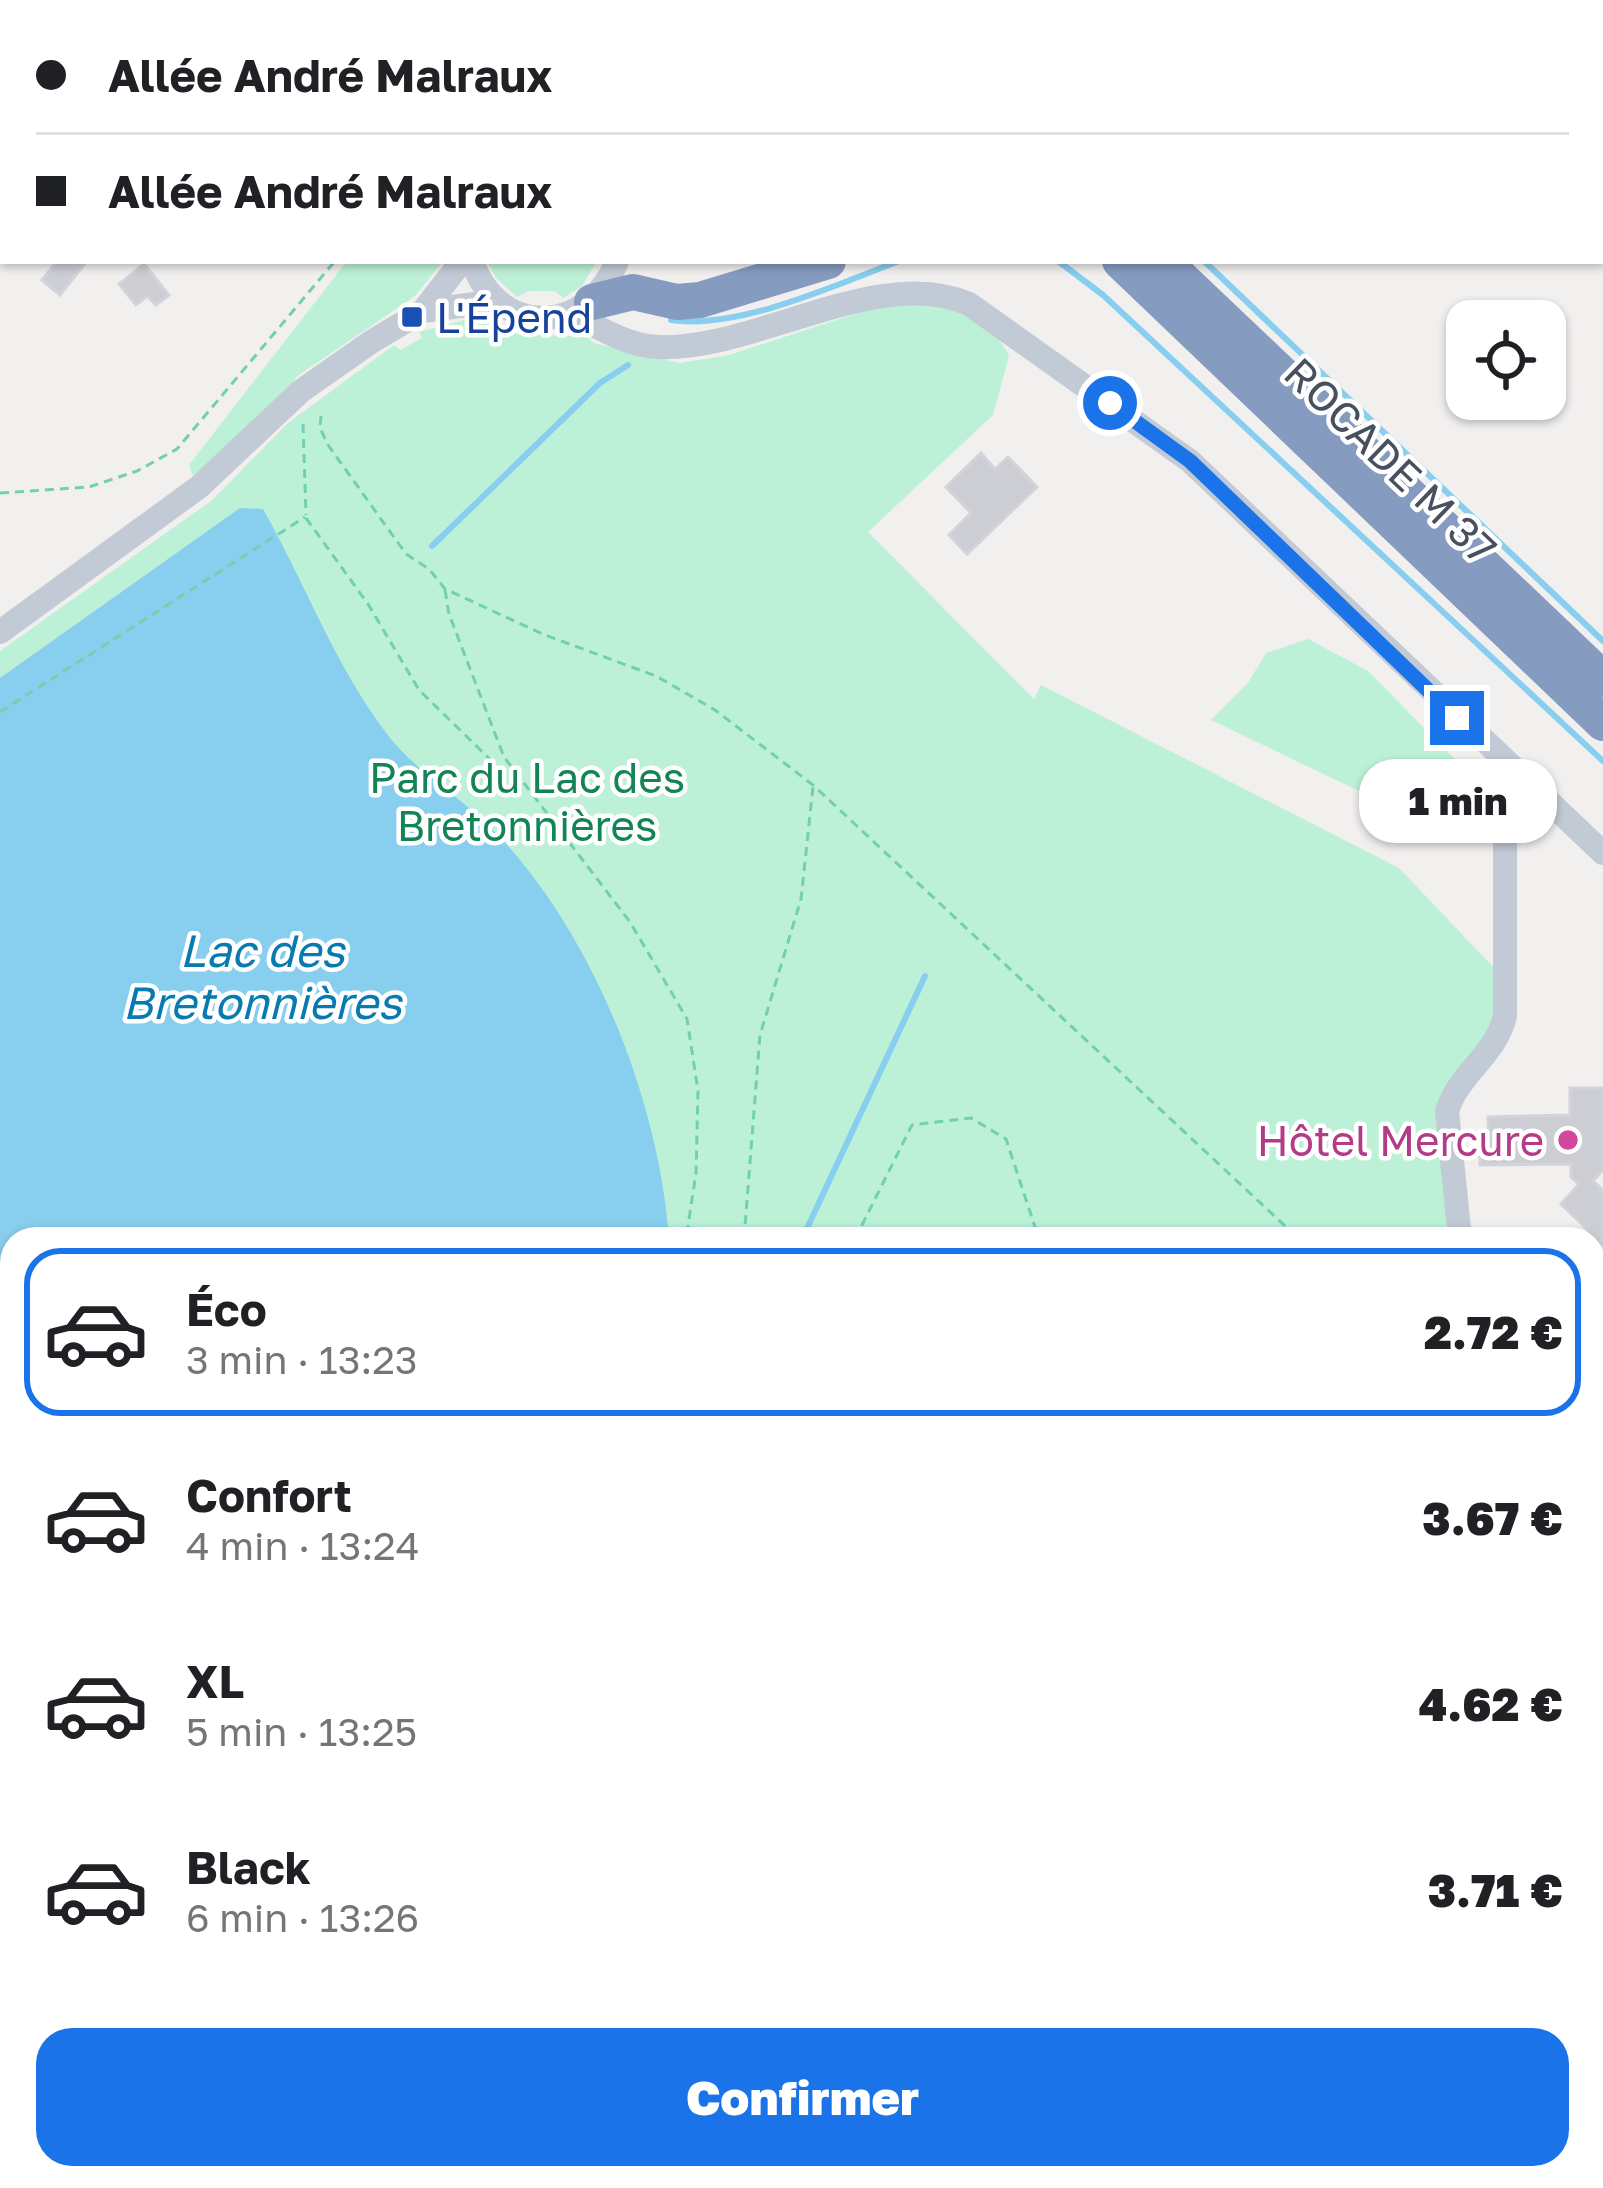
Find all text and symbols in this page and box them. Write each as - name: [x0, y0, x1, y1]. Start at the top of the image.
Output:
- text: Allée André Malraux: [108, 48, 552, 102]
- text: Allée André Malraux: [108, 164, 552, 218]
- place label: L'Épend: [436, 292, 592, 342]
- map controls: [1446, 300, 1566, 420]
- button: locate: [1446, 300, 1566, 420]
- marker: L'Épend: [399, 304, 425, 330]
- street label: ROCADE M 37: [1275, 347, 1507, 573]
- route start: [1083, 376, 1137, 430]
- route end: [1430, 691, 1484, 745]
- park label: Parc du Lac des Bretonnières: [369, 752, 685, 850]
- callout: 1 min: [1358, 760, 1556, 844]
- text: 1 min: [1408, 777, 1508, 824]
- water label: Lac des Bretonnières: [123, 923, 404, 1029]
- place label: Hôtel Mercure: [1257, 1115, 1544, 1165]
- marker: Hôtel Mercure: [1555, 1127, 1581, 1153]
- icon: car: [42, 1278, 150, 1386]
- text: Éco: [186, 1282, 267, 1336]
- text: 2.72 €: [1424, 1305, 1563, 1359]
- text: 3 min · 13:23: [186, 1336, 418, 1383]
- icon: car: [42, 1464, 150, 1572]
- text: Confort: [186, 1468, 352, 1522]
- text: 3.67 €: [1422, 1491, 1563, 1545]
- text: 4 min · 13:24: [186, 1522, 420, 1569]
- icon: car: [42, 1650, 150, 1758]
- text: XL: [186, 1654, 244, 1708]
- text: 4.62 €: [1419, 1677, 1563, 1731]
- text: 5 min · 13:25: [186, 1708, 417, 1755]
- icon: car: [42, 1836, 150, 1944]
- text: Black: [186, 1840, 311, 1894]
- text: 3.71 €: [1428, 1863, 1563, 1917]
- text: 6 min · 13:26: [186, 1894, 419, 1941]
- button: Confirmer: [36, 2028, 1569, 2166]

